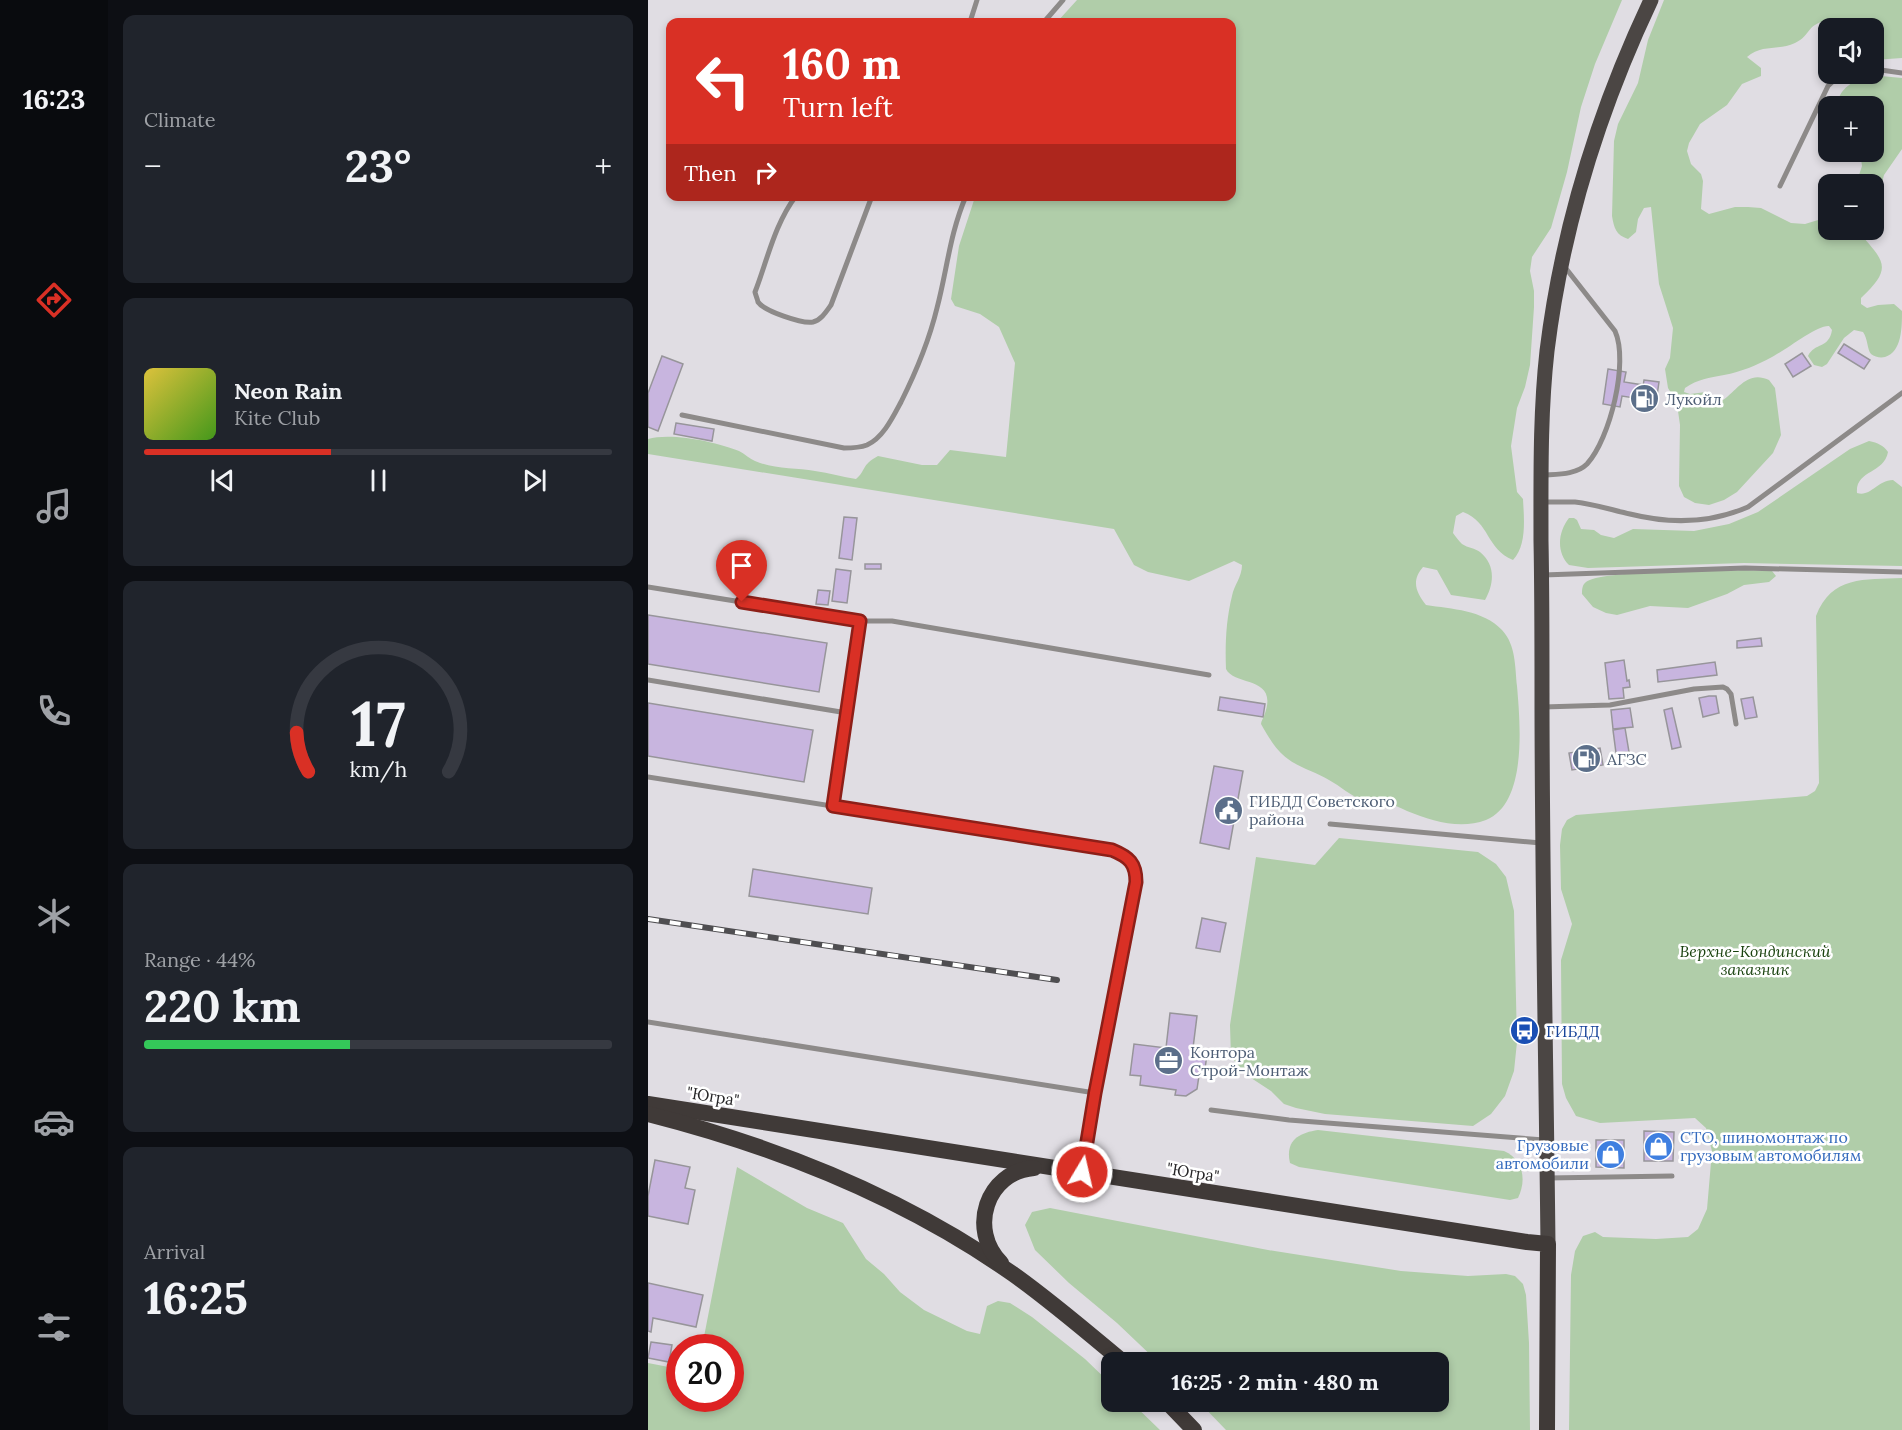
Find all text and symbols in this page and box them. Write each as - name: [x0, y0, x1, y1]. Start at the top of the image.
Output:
- map controls: [1818, 18, 1884, 240]
- button: sound: [1818, 18, 1884, 84]
- text: 160 m: [783, 37, 901, 91]
- icon: left: [684, 42, 762, 120]
- text: 16:23: [23, 82, 85, 116]
- text: Turn left: [783, 90, 893, 124]
- button: +: [1818, 96, 1884, 162]
- text: Climate: [144, 107, 216, 132]
- text: 23°: [345, 137, 411, 194]
- text: −: [144, 145, 162, 187]
- text: +: [594, 145, 612, 187]
- icon: right: [749, 156, 782, 189]
- text: Then: [684, 159, 737, 187]
- button: −: [1818, 174, 1884, 240]
- icon: directions: [33, 279, 75, 321]
- text: Neon Rain: [234, 377, 342, 405]
- fuel station icon: Лукойл: [1628, 383, 1660, 415]
- place label: Лукойл: [1665, 389, 1722, 409]
- text: Kite Club: [234, 405, 320, 430]
- icon: previous: [206, 464, 239, 497]
- icon: pause: [362, 464, 395, 497]
- icon: next: [518, 464, 551, 497]
- icon: music: [33, 485, 75, 527]
- pin: [716, 540, 767, 602]
- icon: arrive: [725, 549, 758, 582]
- text: 17: [351, 683, 405, 763]
- icon: phone: [33, 690, 75, 732]
- fuel station icon: АГЗС: [1570, 743, 1602, 775]
- place label: АГЗС: [1606, 749, 1647, 769]
- text: km/h: [349, 755, 407, 783]
- place label: ГИБДД Советского района: [1249, 791, 1395, 829]
- public building icon: ГИБДД Советского района: [1212, 794, 1244, 826]
- icon: climate: [33, 895, 75, 937]
- park label: Верхне-Кондинский заказник: [1679, 941, 1831, 979]
- text: Range · 44%: [144, 947, 255, 972]
- text: 220 km: [144, 977, 301, 1034]
- bus stop icon: ГИБДД: [1509, 1015, 1541, 1047]
- place label: ГИБДД: [1546, 1021, 1599, 1041]
- place label: Контора Строй-Монтаж: [1190, 1042, 1309, 1080]
- office icon: Контора Строй-Монтаж: [1153, 1045, 1185, 1077]
- street label: "Югра": [685, 1082, 741, 1110]
- icon: car: [33, 1101, 75, 1143]
- place label: СТО, шиномонтаж по грузовым автомобилям: [1680, 1127, 1862, 1165]
- shop icon: СТО, шиномонтаж по грузовым автомобилям: [1643, 1130, 1675, 1162]
- place label: Грузовые автомобили: [1496, 1135, 1589, 1173]
- shop icon: Грузовые автомобили: [1594, 1138, 1626, 1170]
- position arrow: [1050, 1140, 1114, 1204]
- street label: "Югра": [1165, 1158, 1221, 1186]
- text: Arrival: [144, 1239, 205, 1264]
- text: 16:25: [144, 1269, 248, 1326]
- icon: filters: [33, 1306, 75, 1348]
- speed limit sign: 20: [666, 1334, 744, 1412]
- text: 16:25 · 2 min · 480 m: [1171, 1368, 1379, 1396]

